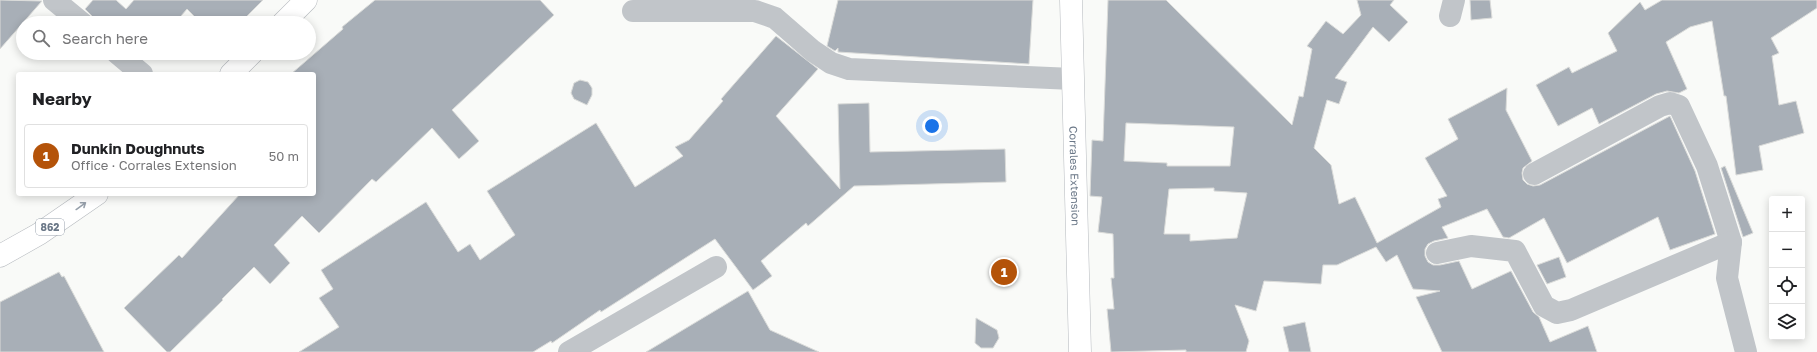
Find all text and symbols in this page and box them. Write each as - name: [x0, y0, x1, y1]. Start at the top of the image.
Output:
- search box: [16, 16, 316, 60]
- icon: search: [30, 27, 52, 49]
- text: Search here: [62, 29, 148, 47]
- text: Nearby: [32, 88, 92, 109]
- your location: [922, 116, 942, 136]
- street label: Corrales Extension: [1068, 126, 1083, 226]
- text: Dunkin Doughnuts: [71, 139, 205, 157]
- text: 1: [43, 148, 49, 164]
- text: 50 m: [269, 148, 299, 164]
- text: Office · Corrales Extension: [71, 157, 237, 173]
- map controls: [1769, 196, 1805, 340]
- button: +: [1769, 196, 1805, 232]
- one-way arrow: [75, 202, 86, 210]
- road number: 862: [36, 219, 64, 235]
- button: −: [1769, 232, 1805, 268]
- pin: 1: [991, 257, 1017, 287]
- button: locate: [1769, 268, 1805, 304]
- button: layers: [1769, 304, 1805, 340]

